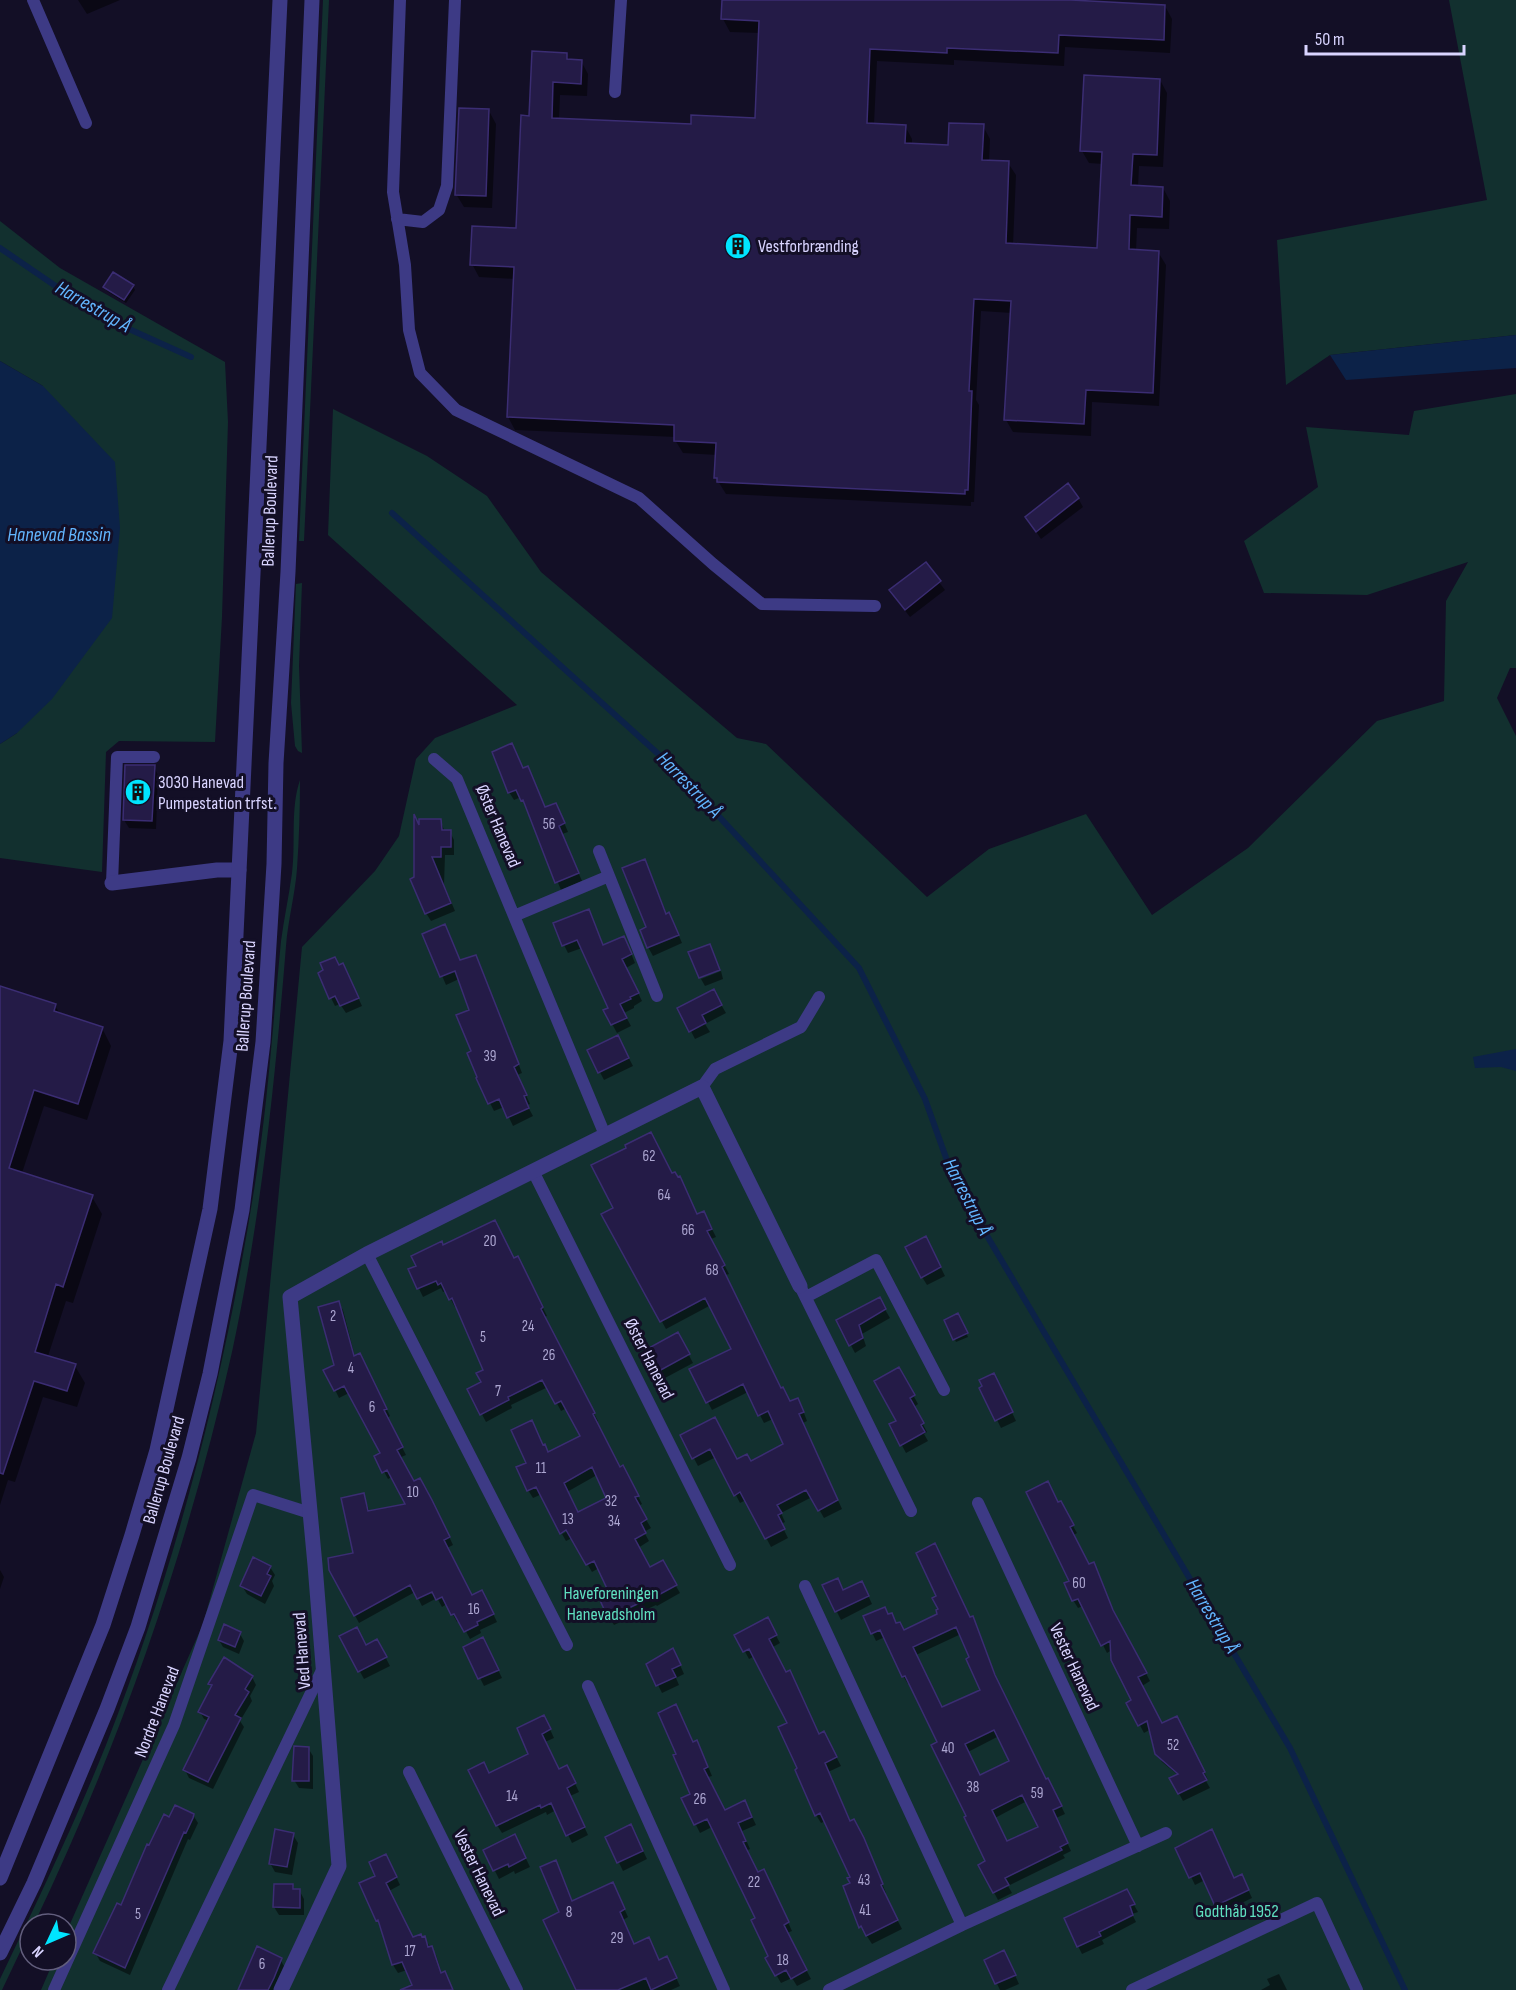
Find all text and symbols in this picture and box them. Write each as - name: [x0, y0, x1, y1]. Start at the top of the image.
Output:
- scale bar: [1306, 18, 1464, 56]
- text: 50 m: [1315, 29, 1345, 50]
- building icon: Vestforbrænding: [723, 231, 753, 261]
- place label: Vestforbrænding: [758, 236, 859, 257]
- water label: Harrestrup Å: [51, 276, 135, 338]
- street label: Ballerup Boulevard: [258, 455, 282, 567]
- water label: Hanevad Bassin: [7, 523, 111, 547]
- water label: Harrestrup Å: [651, 747, 727, 823]
- place label: 3030 Hanevad Pumpestation trfst.: [158, 772, 277, 814]
- building icon: 3030 Hanevad Pumpestation trfst.: [123, 777, 153, 807]
- street label: Øster Hanevad: [471, 781, 525, 871]
- house number: 56: [543, 815, 555, 834]
- street label: Ballerup Boulevard: [232, 940, 260, 1052]
- house number: 39: [484, 1047, 496, 1066]
- house number: 62: [643, 1147, 655, 1166]
- water label: Harrestrup Å: [937, 1154, 997, 1240]
- house number: 64: [657, 1186, 671, 1205]
- house number: 66: [681, 1221, 695, 1240]
- house number: 20: [484, 1232, 496, 1251]
- house number: 68: [705, 1261, 719, 1280]
- house number: 2: [330, 1307, 336, 1326]
- street label: Øster Hanevad: [620, 1315, 678, 1403]
- house number: 24: [522, 1317, 534, 1336]
- house number: 5: [480, 1328, 486, 1347]
- house number: 26: [543, 1346, 555, 1365]
- house number: 4: [348, 1359, 354, 1378]
- house number: 7: [495, 1382, 501, 1401]
- house number: 6: [369, 1398, 375, 1417]
- street label: Ballerup Boulevard: [139, 1414, 189, 1526]
- house number: 11: [536, 1459, 547, 1478]
- house number: 10: [407, 1483, 419, 1502]
- house number: 32: [605, 1492, 617, 1511]
- house number: 13: [562, 1510, 574, 1529]
- house number: 34: [608, 1512, 620, 1531]
- house number: 60: [1072, 1574, 1086, 1593]
- water label: Harrestrup Å: [1180, 1574, 1244, 1658]
- park label: Haveforeningen Hanevadsholm: [563, 1583, 659, 1625]
- house number: 16: [468, 1600, 480, 1619]
- street label: Ved Hanevad: [289, 1612, 315, 1690]
- street label: Vester Hanevad: [1045, 1620, 1103, 1714]
- street label: Nordre Hanevad: [130, 1663, 184, 1761]
- house number: 52: [1167, 1736, 1179, 1755]
- house number: 40: [942, 1739, 954, 1758]
- house number: 38: [967, 1778, 979, 1797]
- house number: 59: [1031, 1784, 1043, 1803]
- house number: 14: [506, 1787, 518, 1806]
- house number: 26: [694, 1790, 706, 1809]
- street label: Vester Hanevad: [449, 1826, 509, 1920]
- house number: 43: [858, 1871, 870, 1890]
- house number: 22: [748, 1873, 760, 1892]
- house number: 41: [859, 1901, 872, 1920]
- park label: Godthåb 1952: [1195, 1901, 1279, 1922]
- house number: 8: [566, 1903, 572, 1922]
- house number: 5: [135, 1905, 141, 1924]
- north arrow: [18, 1912, 78, 1972]
- house number: 29: [611, 1929, 623, 1948]
- text: N: [28, 1942, 48, 1961]
- house number: 17: [404, 1942, 416, 1961]
- house number: 18: [777, 1951, 789, 1970]
- house number: 6: [259, 1955, 265, 1974]

